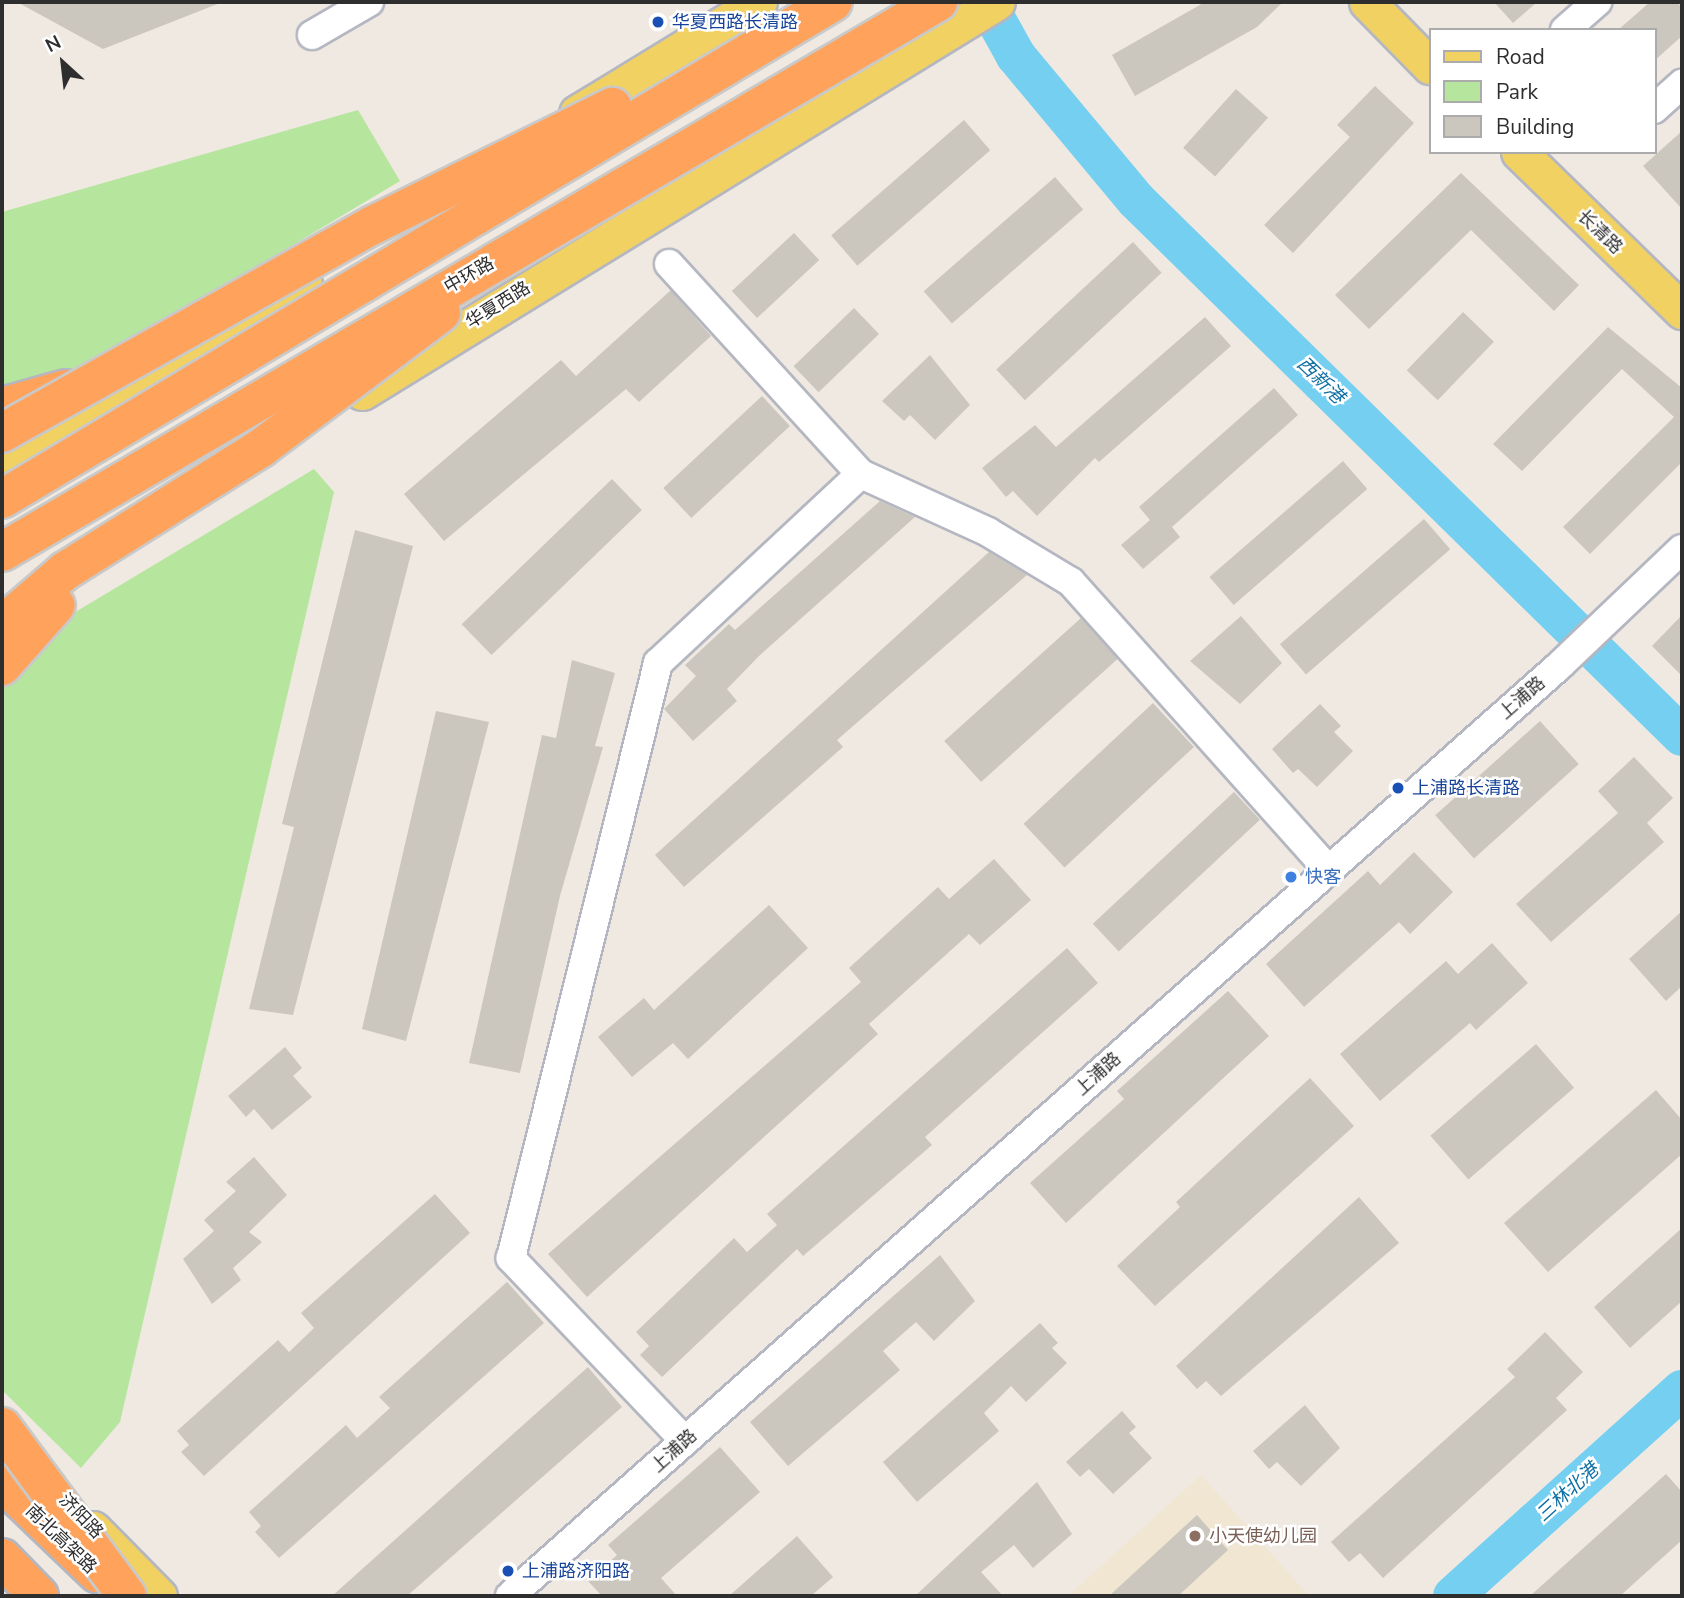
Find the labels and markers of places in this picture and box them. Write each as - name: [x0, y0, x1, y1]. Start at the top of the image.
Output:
- place label: 华夏西路长清路: [672, 11, 798, 33]
- marker: 华夏西路长清路: [650, 14, 666, 30]
- place label: 上浦路长清路: [1412, 777, 1520, 799]
- marker: 上浦路长清路: [1390, 780, 1406, 796]
- place label: 快客: [1305, 866, 1341, 888]
- marker: 快客: [1283, 869, 1299, 885]
- place label: 小天使幼儿园: [1209, 1525, 1317, 1547]
- marker: 小天使幼儿园: [1187, 1528, 1203, 1544]
- place label: 上浦路济阳路: [522, 1560, 630, 1582]
- marker: 上浦路济阳路: [500, 1563, 516, 1579]

